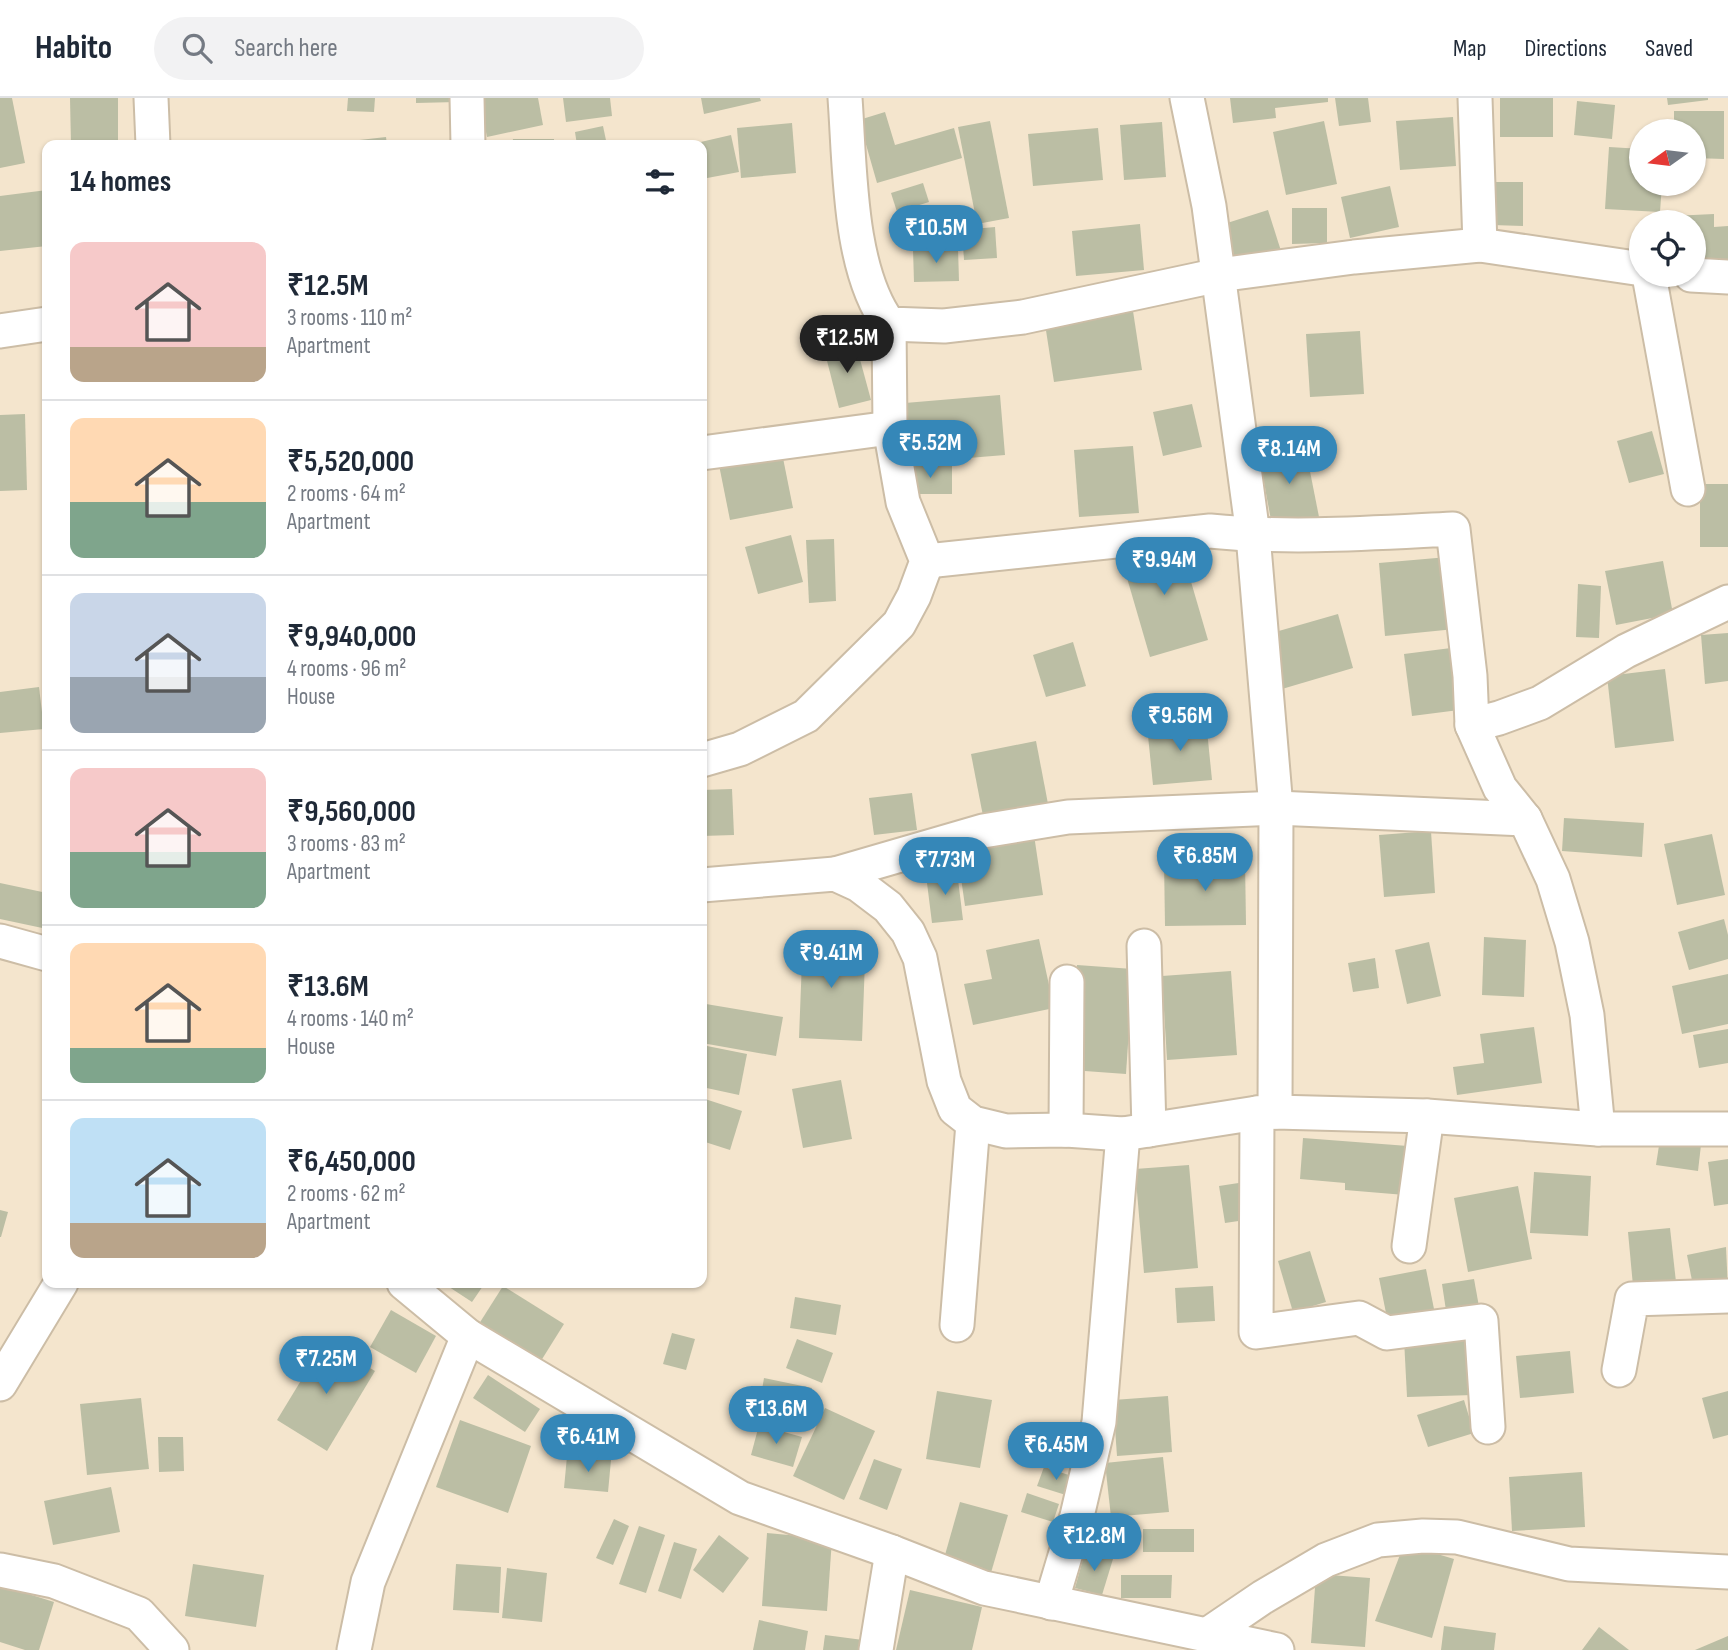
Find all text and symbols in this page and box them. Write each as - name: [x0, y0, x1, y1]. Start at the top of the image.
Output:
- search box: [154, 17, 644, 80]
- text: Habito: [35, 28, 112, 68]
- icon: search: [178, 29, 216, 67]
- text: Search here: [234, 33, 338, 64]
- text: Map: [1453, 34, 1486, 63]
- text: Directions: [1524, 34, 1607, 63]
- text: Saved: [1645, 34, 1693, 63]
- north arrow: [1629, 119, 1706, 196]
- map controls: [1629, 119, 1706, 287]
- icon: filters: [641, 163, 679, 201]
- text: 14 homes: [70, 164, 171, 200]
- pin: ₹10.5M: [879, 206, 993, 265]
- button: locate: [1629, 210, 1706, 287]
- text: ₹10.5M: [905, 214, 967, 242]
- text: ₹12.5M: [287, 268, 368, 304]
- icon: home: [126, 270, 210, 354]
- text: 3 rooms · 110 m²: [287, 304, 412, 332]
- pin: ₹12.5M: [790, 316, 904, 375]
- text: ₹12.5M: [816, 324, 878, 352]
- text: Apartment: [287, 332, 371, 360]
- pin: ₹5.52M: [873, 420, 987, 480]
- pin: ₹8.14M: [1232, 426, 1346, 486]
- text: ₹5.52M: [898, 429, 962, 457]
- text: ₹8.14M: [1257, 435, 1321, 463]
- text: ₹5,520,000: [287, 444, 414, 480]
- icon: home: [126, 446, 210, 530]
- text: 2 rooms · 64 m²: [287, 480, 406, 508]
- text: Apartment: [287, 508, 371, 536]
- pin: ₹9.94M: [1107, 538, 1221, 597]
- text: ₹9.94M: [1132, 546, 1196, 574]
- text: ₹9,940,000: [287, 619, 416, 655]
- icon: home: [126, 621, 210, 705]
- text: 4 rooms · 96 m²: [287, 655, 406, 683]
- text: House: [287, 683, 335, 711]
- pin: ₹9.56M: [1123, 694, 1237, 753]
- text: ₹9.56M: [1148, 702, 1212, 730]
- text: ₹9,560,000: [287, 794, 416, 830]
- icon: home: [126, 796, 210, 880]
- text: 3 rooms · 83 m²: [287, 830, 406, 858]
- pin: ₹6.85M: [1148, 834, 1262, 893]
- pin: ₹7.73M: [888, 838, 1002, 897]
- text: ₹6.85M: [1173, 842, 1237, 870]
- text: ₹7.73M: [915, 846, 975, 874]
- text: Apartment: [287, 858, 371, 886]
- pin: ₹9.41M: [774, 930, 888, 990]
- text: ₹9.41M: [799, 939, 863, 967]
- text: ₹13.6M: [287, 969, 369, 1005]
- icon: home: [126, 971, 210, 1055]
- text: 4 rooms · 140 m²: [287, 1005, 414, 1033]
- text: House: [287, 1033, 335, 1061]
- text: ₹6,450,000: [287, 1144, 416, 1180]
- icon: home: [126, 1146, 210, 1230]
- text: 2 rooms · 62 m²: [287, 1180, 406, 1208]
- text: Apartment: [287, 1208, 371, 1236]
- pin: ₹7.25M: [269, 1336, 383, 1396]
- text: ₹7.25M: [295, 1345, 357, 1373]
- pin: ₹13.6M: [719, 1386, 833, 1446]
- text: ₹13.6M: [745, 1395, 807, 1423]
- pin: ₹6.41M: [531, 1414, 645, 1474]
- pin: ₹6.45M: [999, 1422, 1113, 1482]
- text: ₹6.41M: [556, 1423, 620, 1451]
- text: ₹6.45M: [1024, 1431, 1088, 1459]
- pin: ₹12.8M: [1037, 1514, 1151, 1573]
- text: ₹12.8M: [1062, 1522, 1126, 1550]

